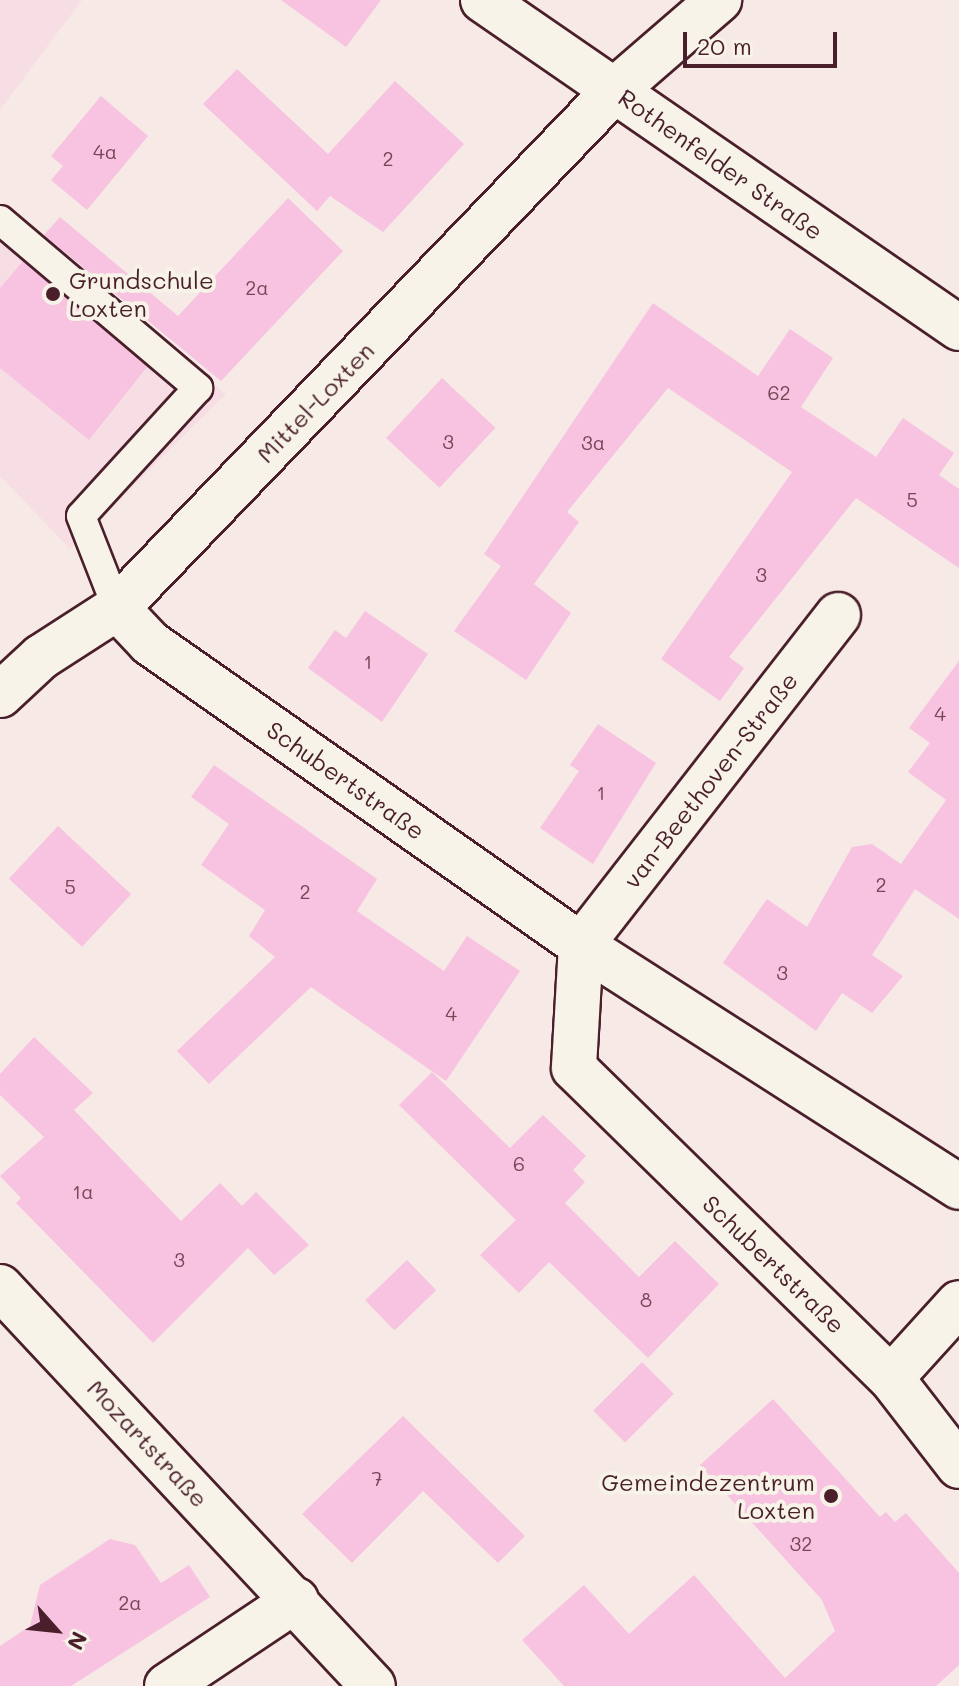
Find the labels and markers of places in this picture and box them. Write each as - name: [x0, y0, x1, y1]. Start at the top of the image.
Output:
- place label: Grundschule Loxten: [69, 266, 214, 322]
- marker: Grundschule Loxten: [44, 285, 62, 303]
- place label: Gemeindezentrum Loxten: [601, 1468, 815, 1524]
- marker: Gemeindezentrum Loxten: [822, 1487, 840, 1505]

